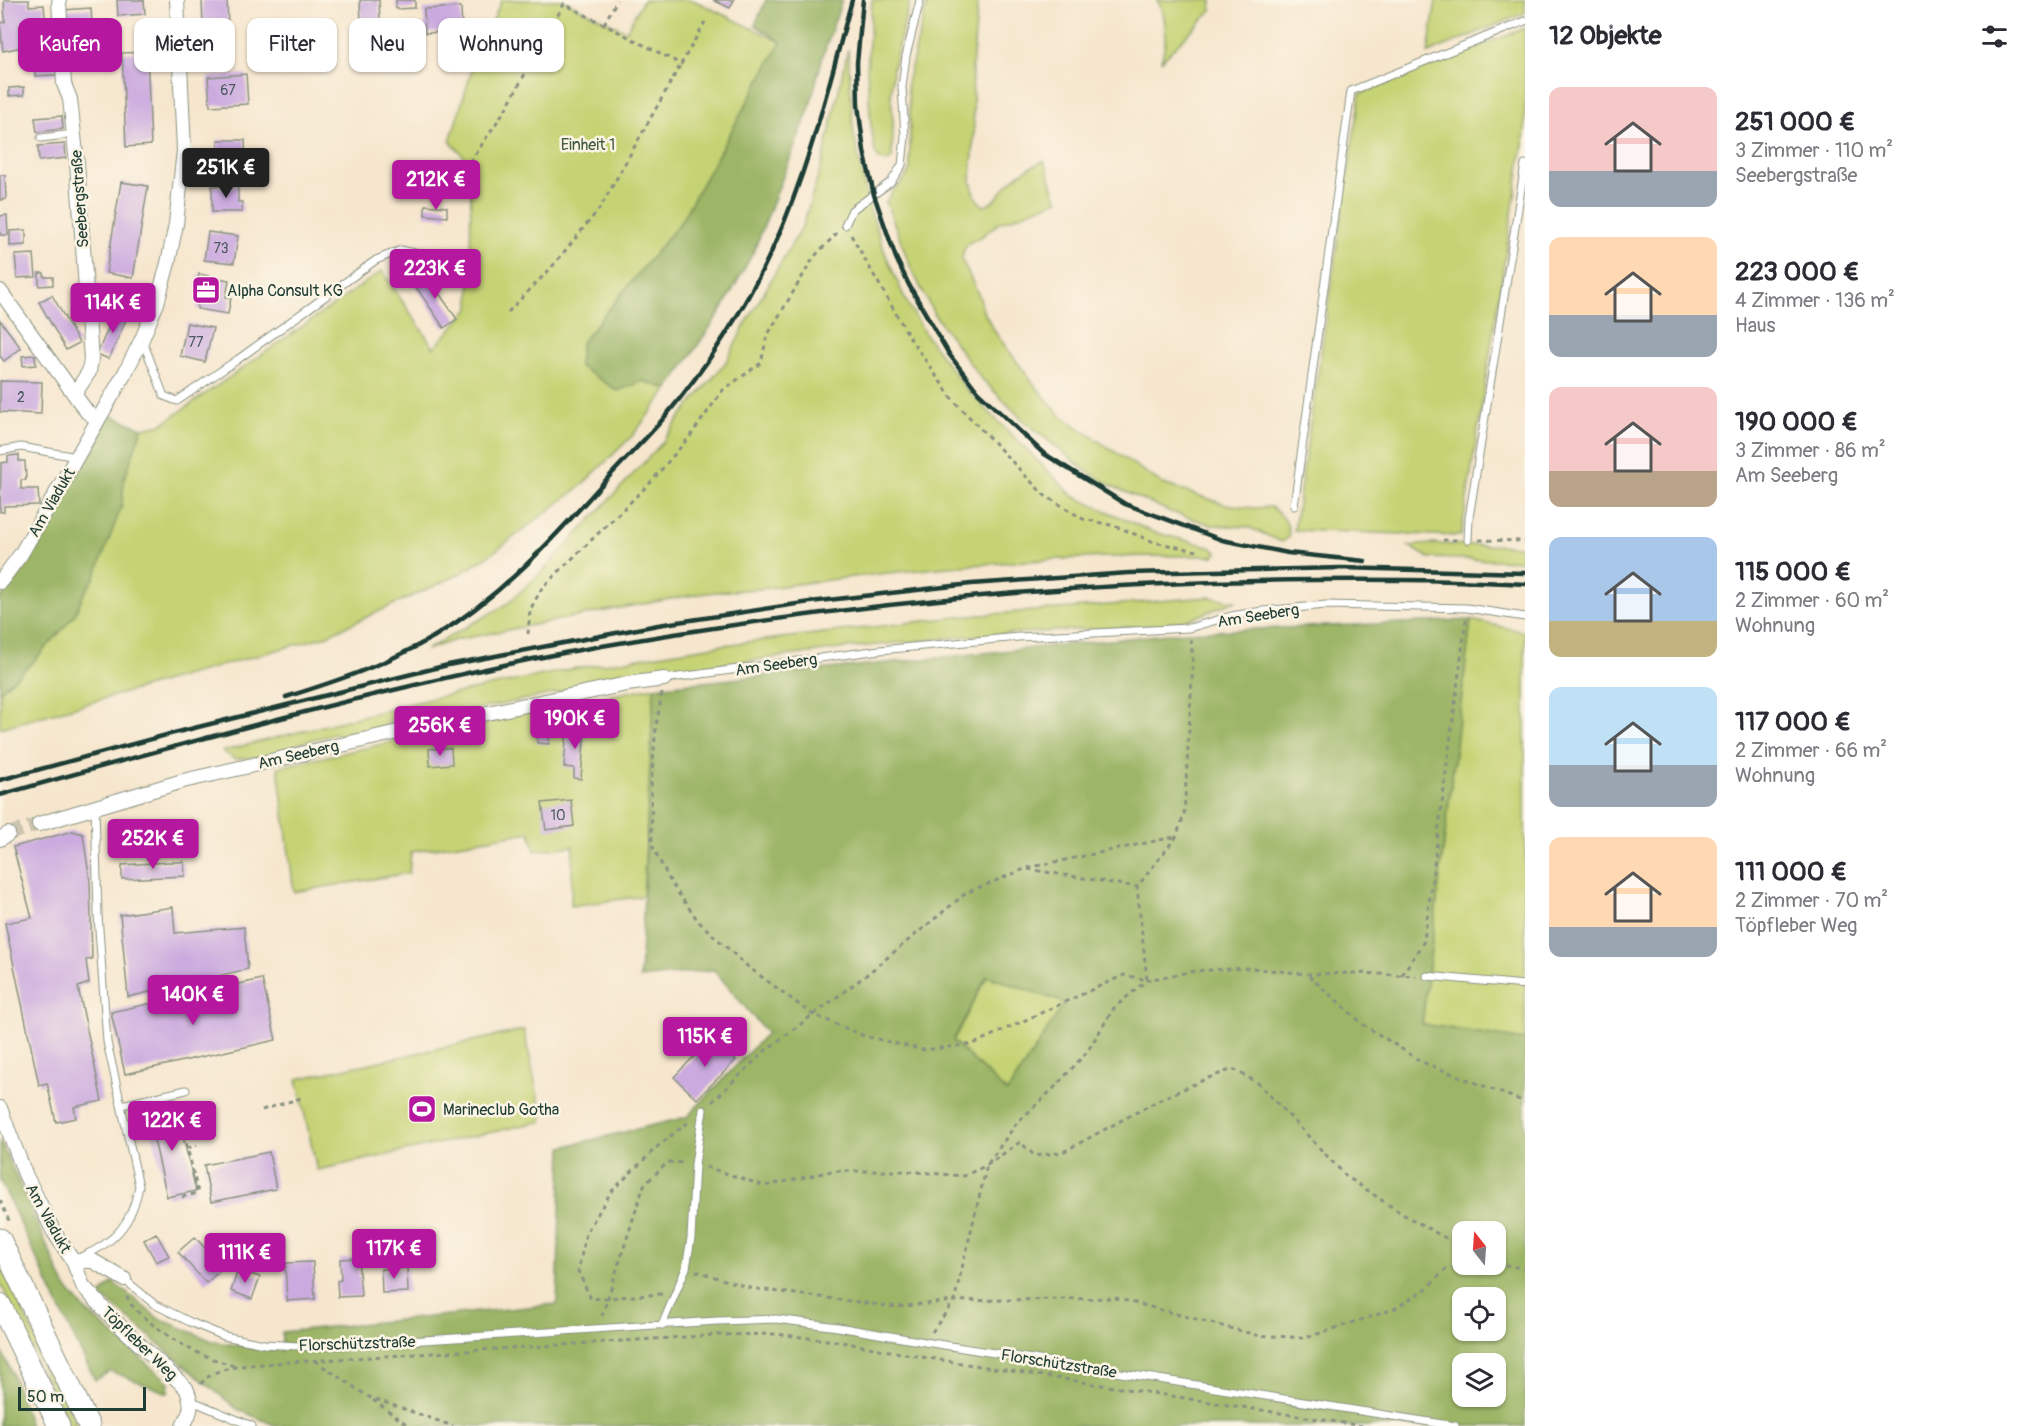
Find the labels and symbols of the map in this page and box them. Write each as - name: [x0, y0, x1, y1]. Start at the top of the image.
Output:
- house number: 67: [220, 82, 236, 99]
- park label: Einheit 1: [561, 135, 615, 155]
- pin: 251K €: [177, 148, 275, 199]
- street label: Seebergstraße: [67, 149, 93, 248]
- pin: 212K €: [387, 160, 485, 211]
- house number: 73: [213, 240, 229, 257]
- pin: 223K €: [386, 249, 484, 300]
- office icon: Alpha Consult KG: [190, 274, 222, 306]
- place label: Alpha Consult KG: [227, 281, 343, 301]
- pin: 114K €: [64, 283, 162, 334]
- house number: 77: [189, 334, 204, 351]
- house number: 2: [17, 389, 25, 406]
- street label: Am Viadukt: [24, 464, 80, 541]
- street label: Am Seeberg: [1216, 600, 1300, 632]
- street label: Am Seeberg: [734, 649, 818, 681]
- pin: 190K €: [526, 699, 624, 750]
- pin: 256K €: [391, 706, 489, 757]
- street label: Am Seeberg: [256, 736, 341, 774]
- house number: 10: [550, 807, 566, 824]
- pin: 252K €: [104, 819, 202, 870]
- pin: 140K €: [144, 975, 242, 1026]
- pin: 115K €: [656, 1017, 754, 1068]
- sports icon: Marineclub Gotha: [406, 1093, 438, 1125]
- place label: Marineclub Gotha: [443, 1100, 559, 1120]
- pin: 122K €: [123, 1101, 221, 1152]
- street label: Am Viadukt: [21, 1180, 76, 1257]
- north arrow: [1452, 1221, 1506, 1275]
- pin: 117K €: [345, 1229, 443, 1280]
- pin: 111K €: [196, 1233, 294, 1284]
- street label: Töpfleber Weg: [97, 1303, 181, 1385]
- street label: Florschützstraße: [298, 1332, 416, 1356]
- street label: Florschützstraße: [1000, 1345, 1118, 1383]
- scale bar: [18, 1384, 146, 1412]

